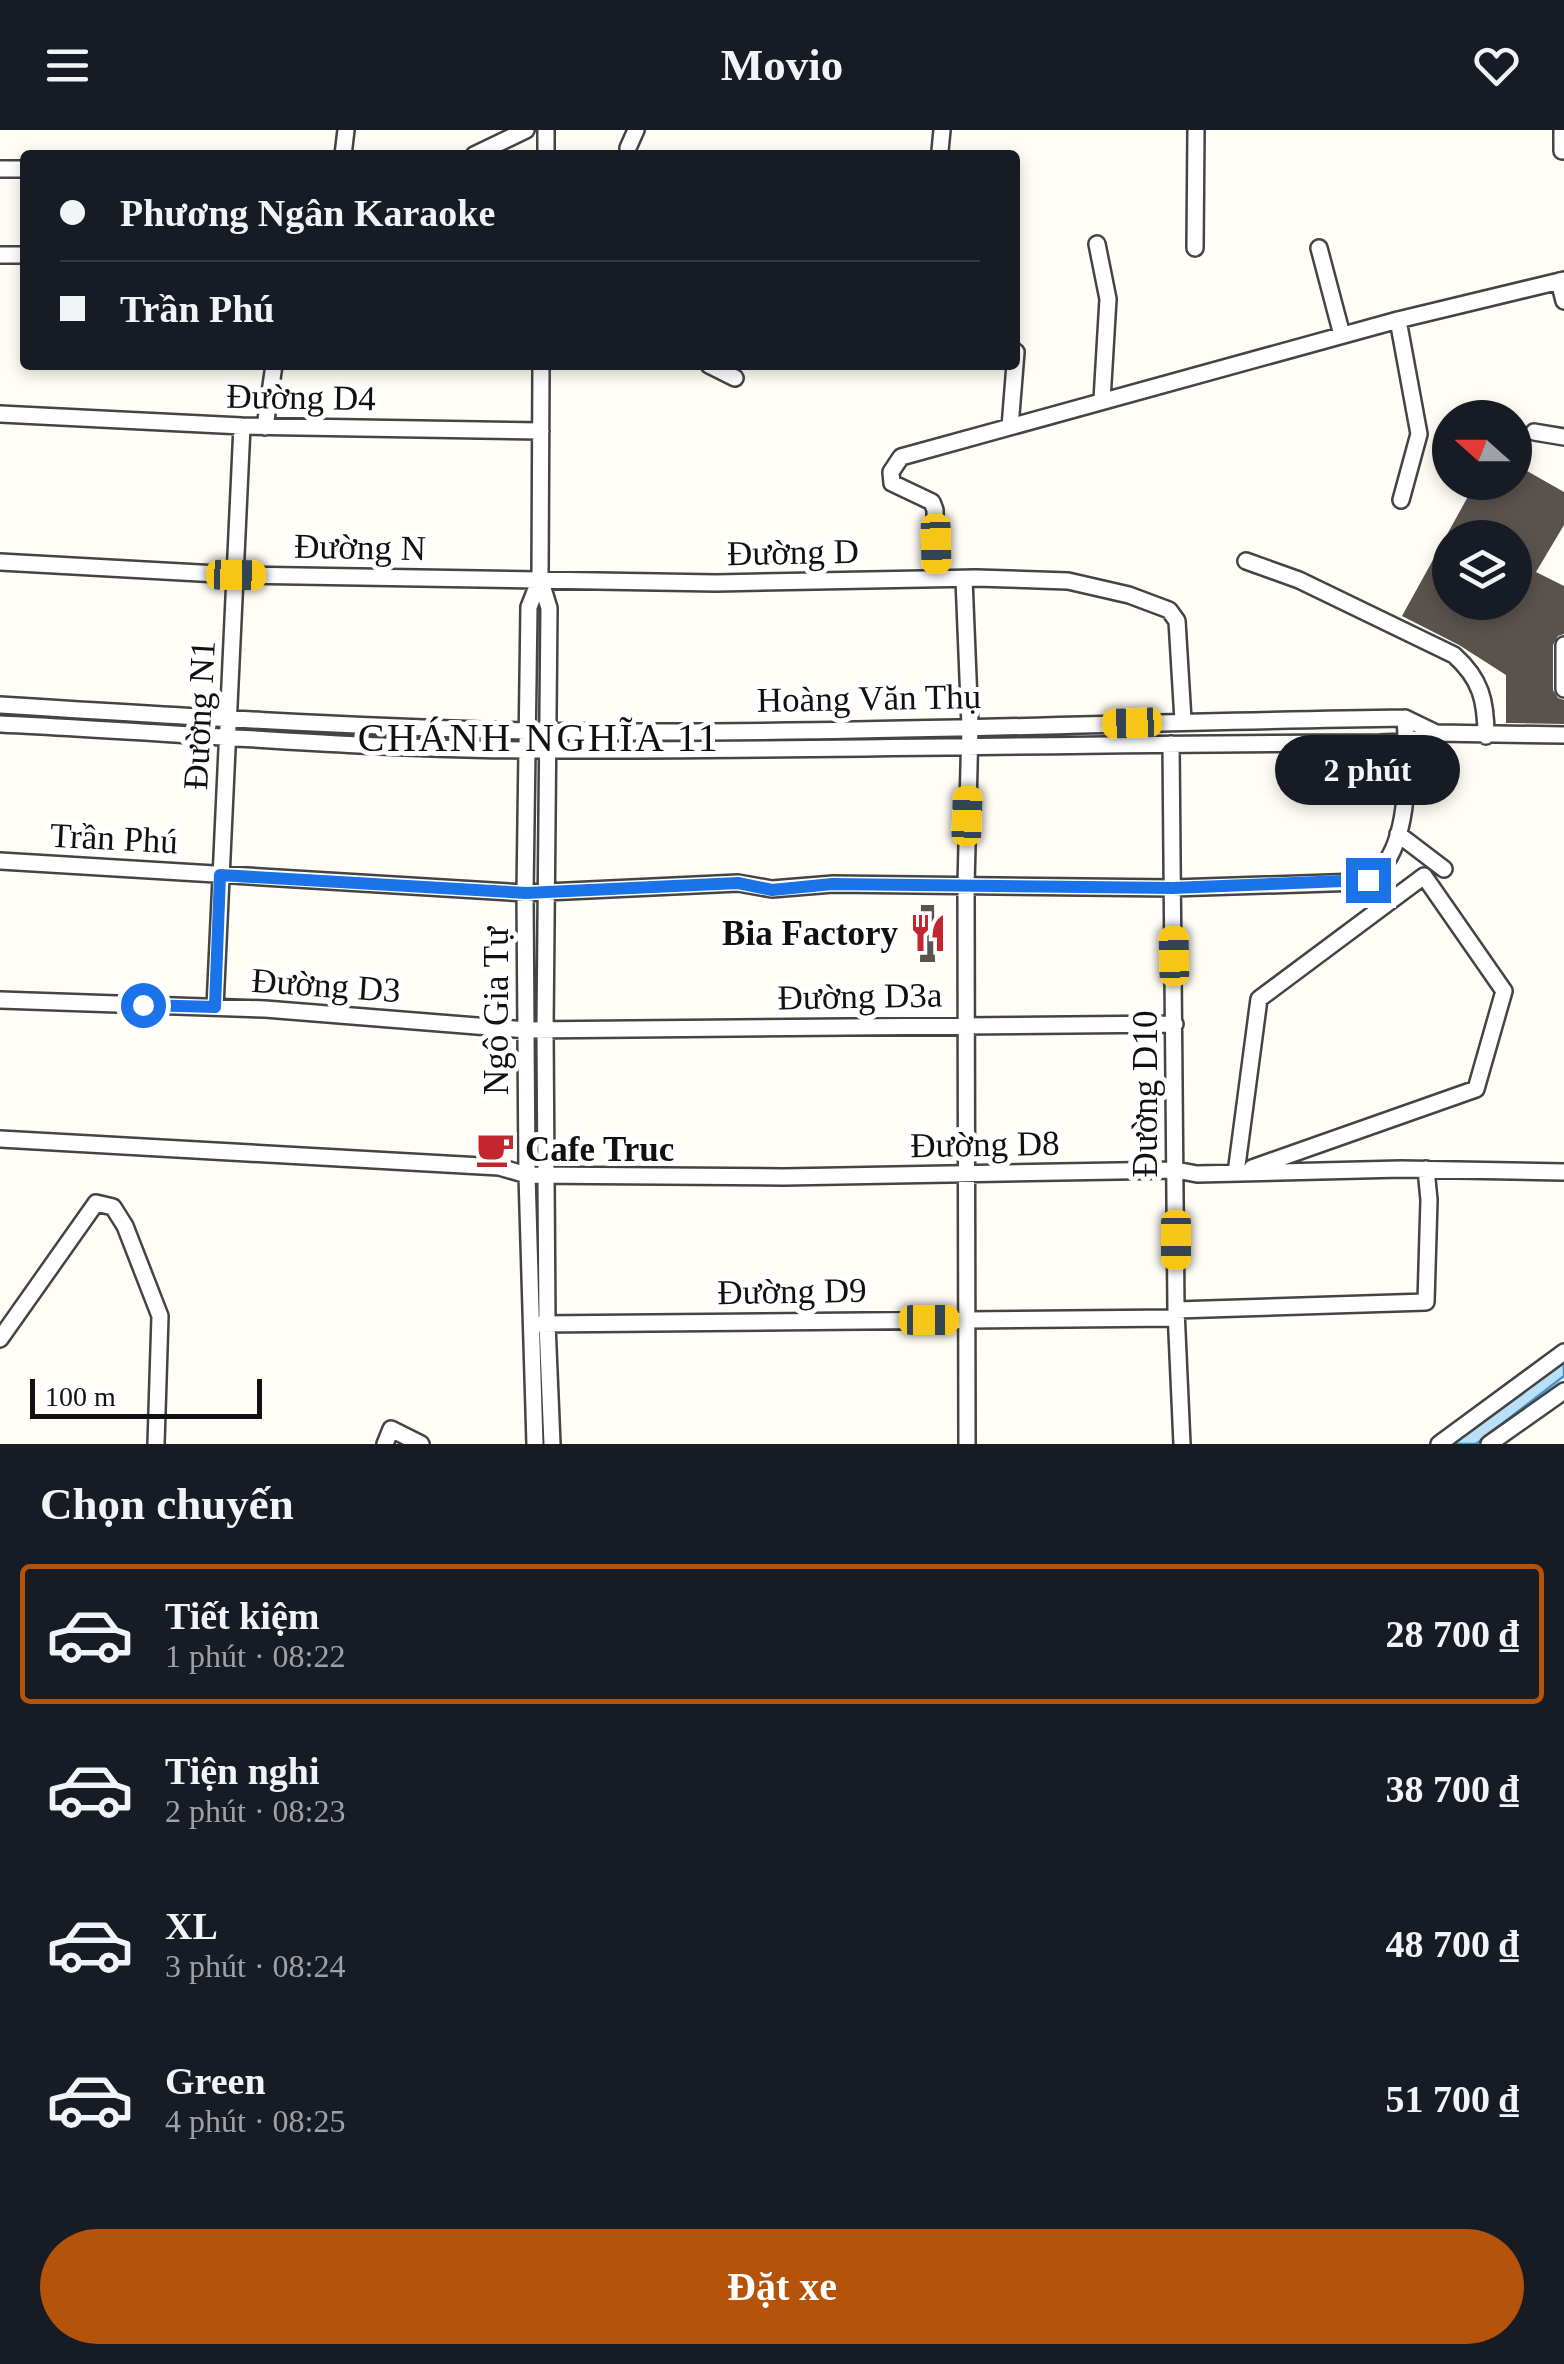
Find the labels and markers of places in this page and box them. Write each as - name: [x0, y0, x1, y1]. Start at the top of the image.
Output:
- restaurant icon: Bia Factory: [907, 912, 949, 954]
- place label: Bia Factory: [722, 914, 898, 953]
- cafe icon: Cafe Truc: [474, 1128, 516, 1170]
- place label: Cafe Truc: [525, 1130, 674, 1169]

